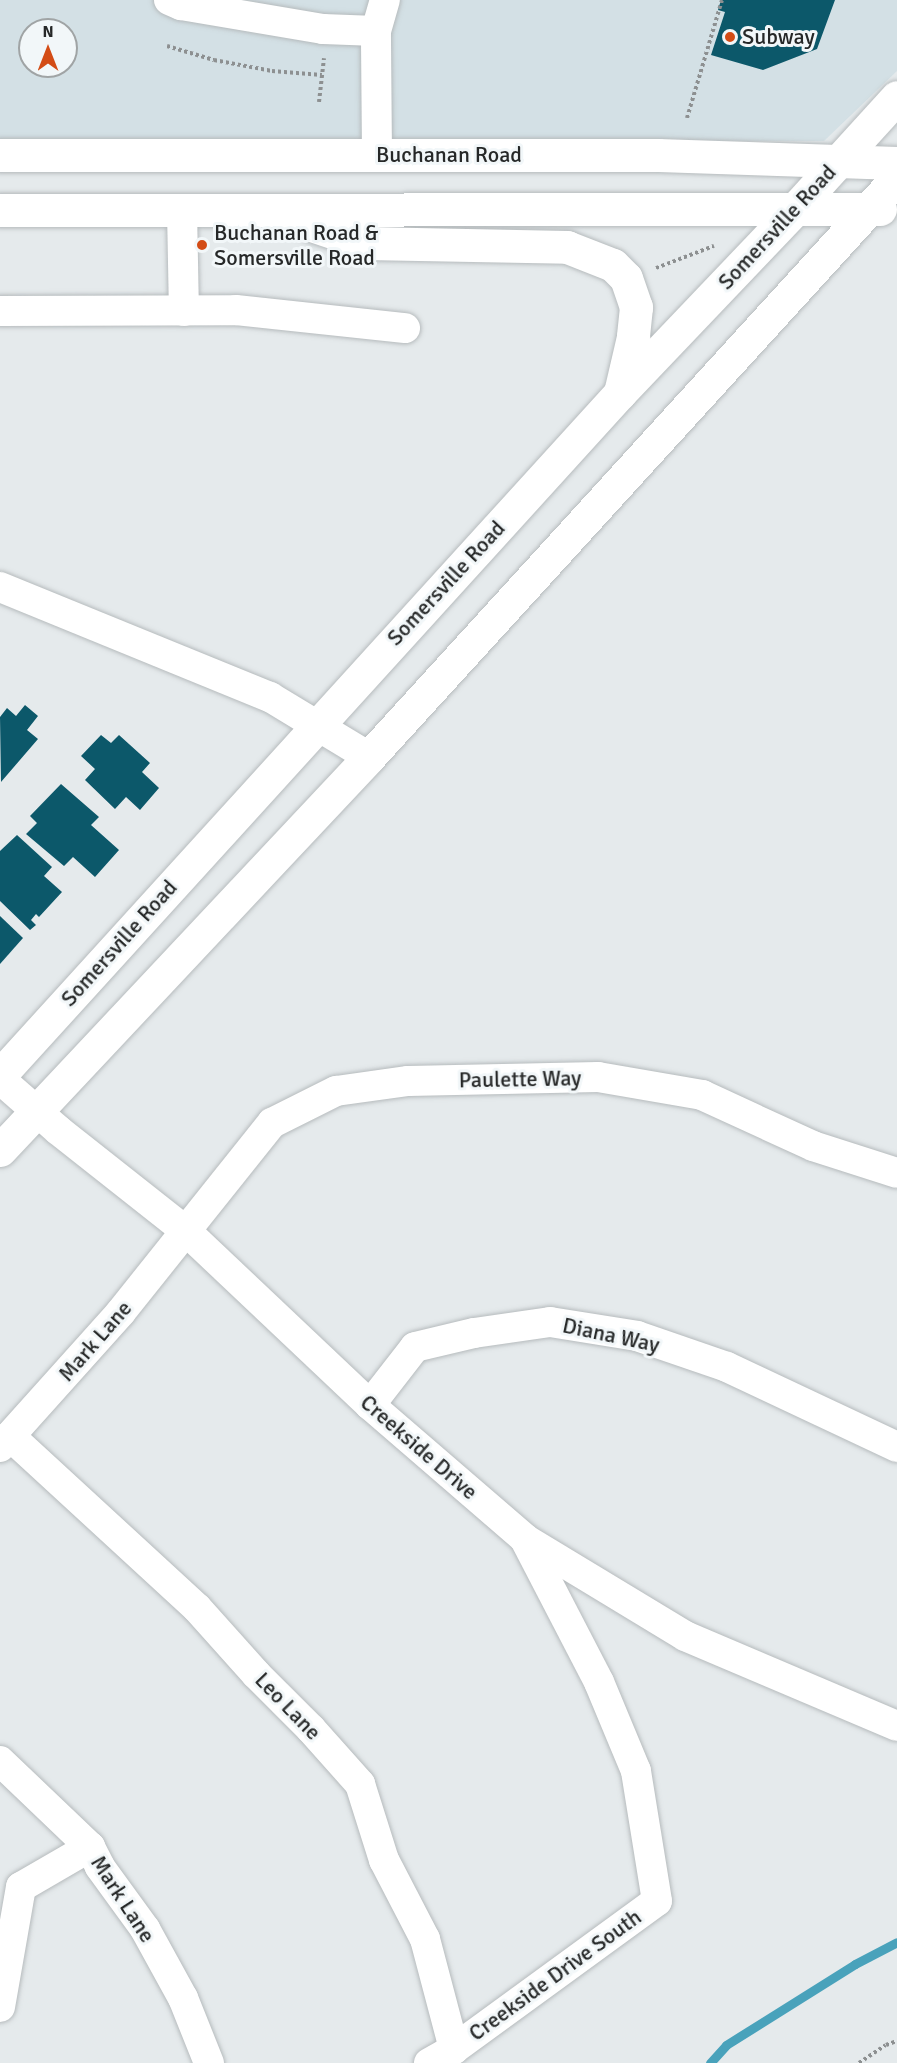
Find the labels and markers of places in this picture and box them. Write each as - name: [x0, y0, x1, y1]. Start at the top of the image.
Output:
- place label: Subway: [742, 24, 815, 50]
- marker: Subway: [723, 30, 737, 44]
- place label: Buchanan Road & Somersville Road: [214, 219, 378, 270]
- marker: Buchanan Road & Somersville Road: [195, 238, 209, 252]

